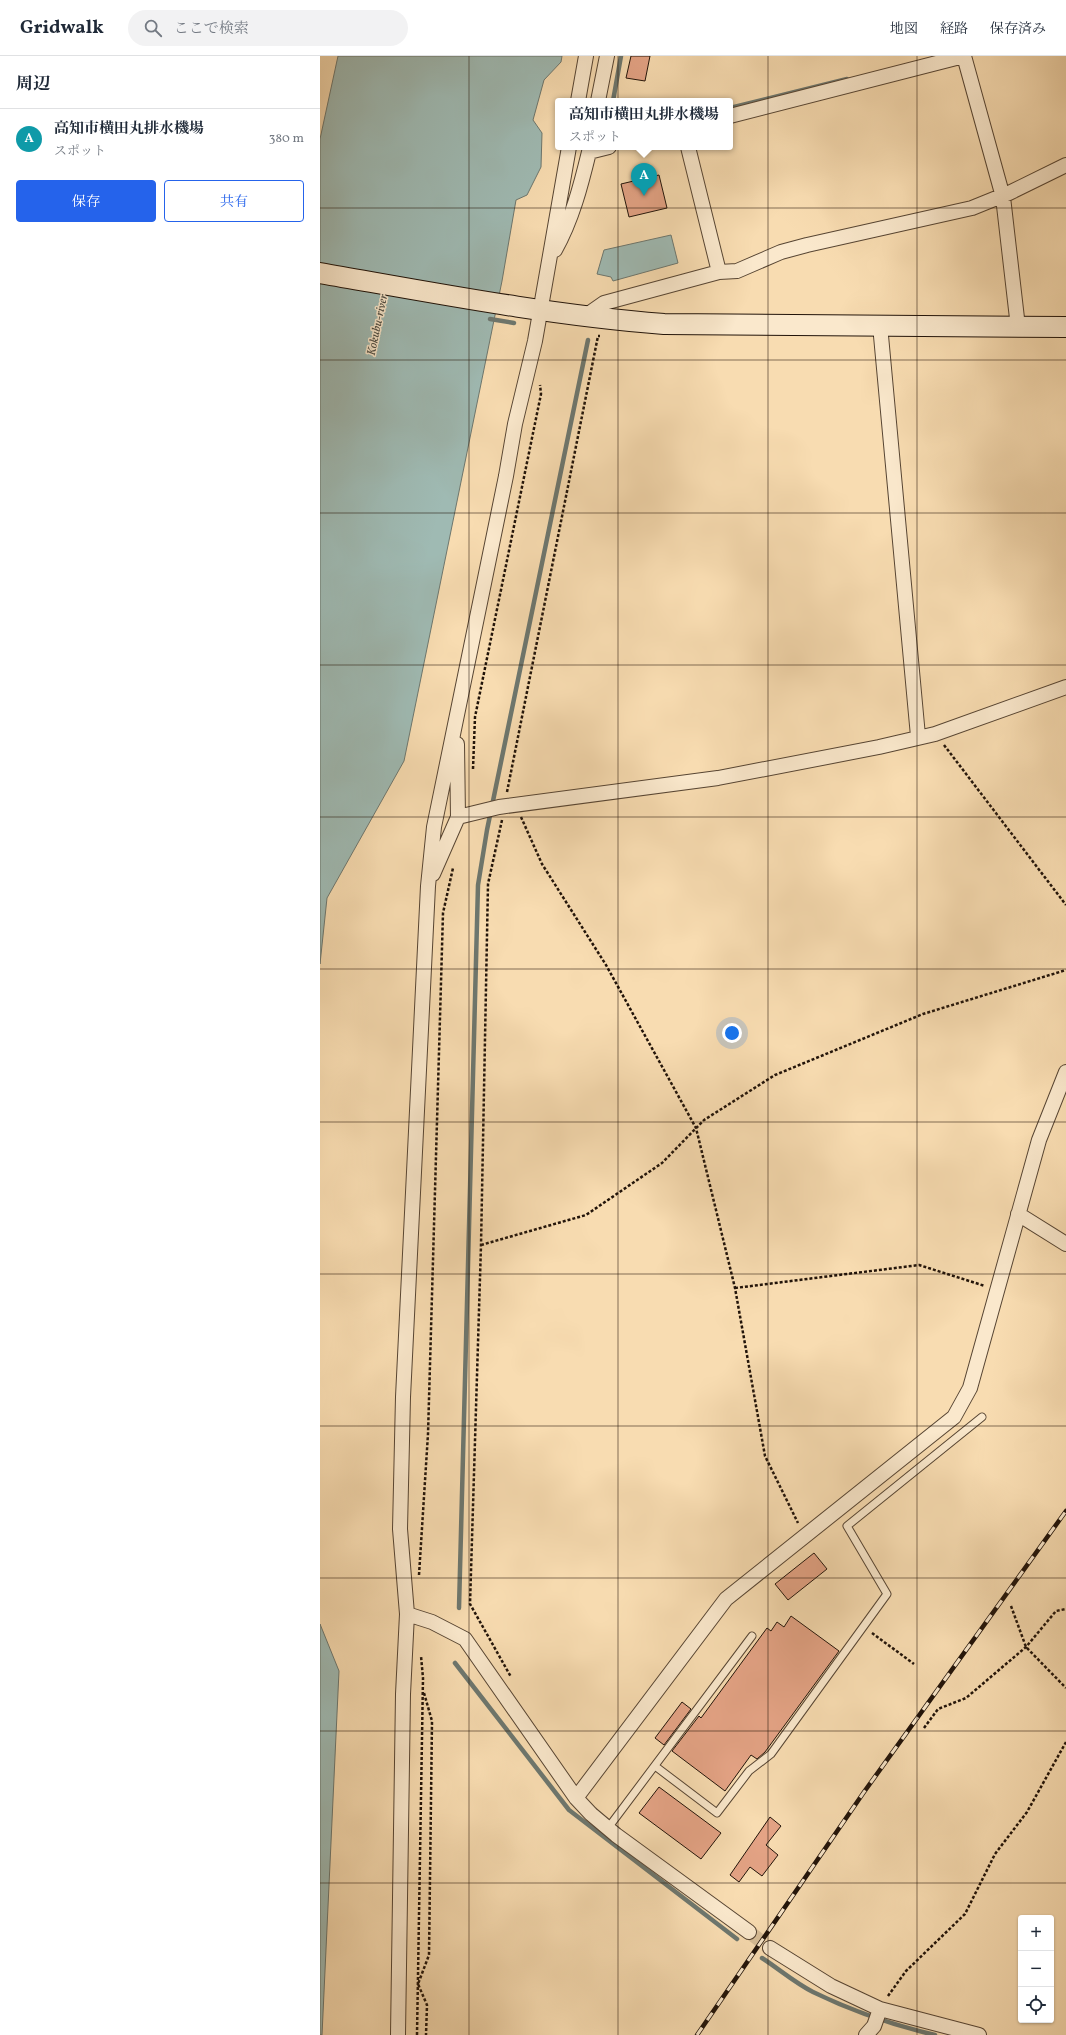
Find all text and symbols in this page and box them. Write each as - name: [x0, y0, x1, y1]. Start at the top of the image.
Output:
- search box: [128, 10, 408, 46]
- text: Gridwalk: [20, 15, 104, 41]
- icon: search: [142, 17, 164, 39]
- text: ここで検索: [174, 19, 249, 40]
- text: 地図: [890, 20, 918, 39]
- text: 経路: [940, 20, 968, 39]
- text: 保存済み: [990, 20, 1046, 39]
- text: 周辺: [16, 73, 50, 96]
- popup: [555, 98, 733, 150]
- text: 高知市横田丸排水機場: [569, 105, 719, 126]
- text: 高知市横田丸排水機場: [54, 119, 204, 140]
- text: スポット: [569, 129, 621, 147]
- text: A: [24, 130, 34, 148]
- text: 380 m: [269, 130, 304, 148]
- text: スポット: [54, 143, 106, 161]
- pin: A: [631, 163, 657, 196]
- button: 保存: [16, 180, 156, 222]
- button: 共有: [164, 180, 304, 222]
- water label: Kokubu-river: [364, 292, 392, 357]
- your location: [722, 1023, 742, 1043]
- map controls: [1018, 1915, 1054, 2023]
- button: +: [1018, 1915, 1054, 1951]
- button: −: [1018, 1951, 1054, 1987]
- button: locate: [1018, 1987, 1054, 2023]

